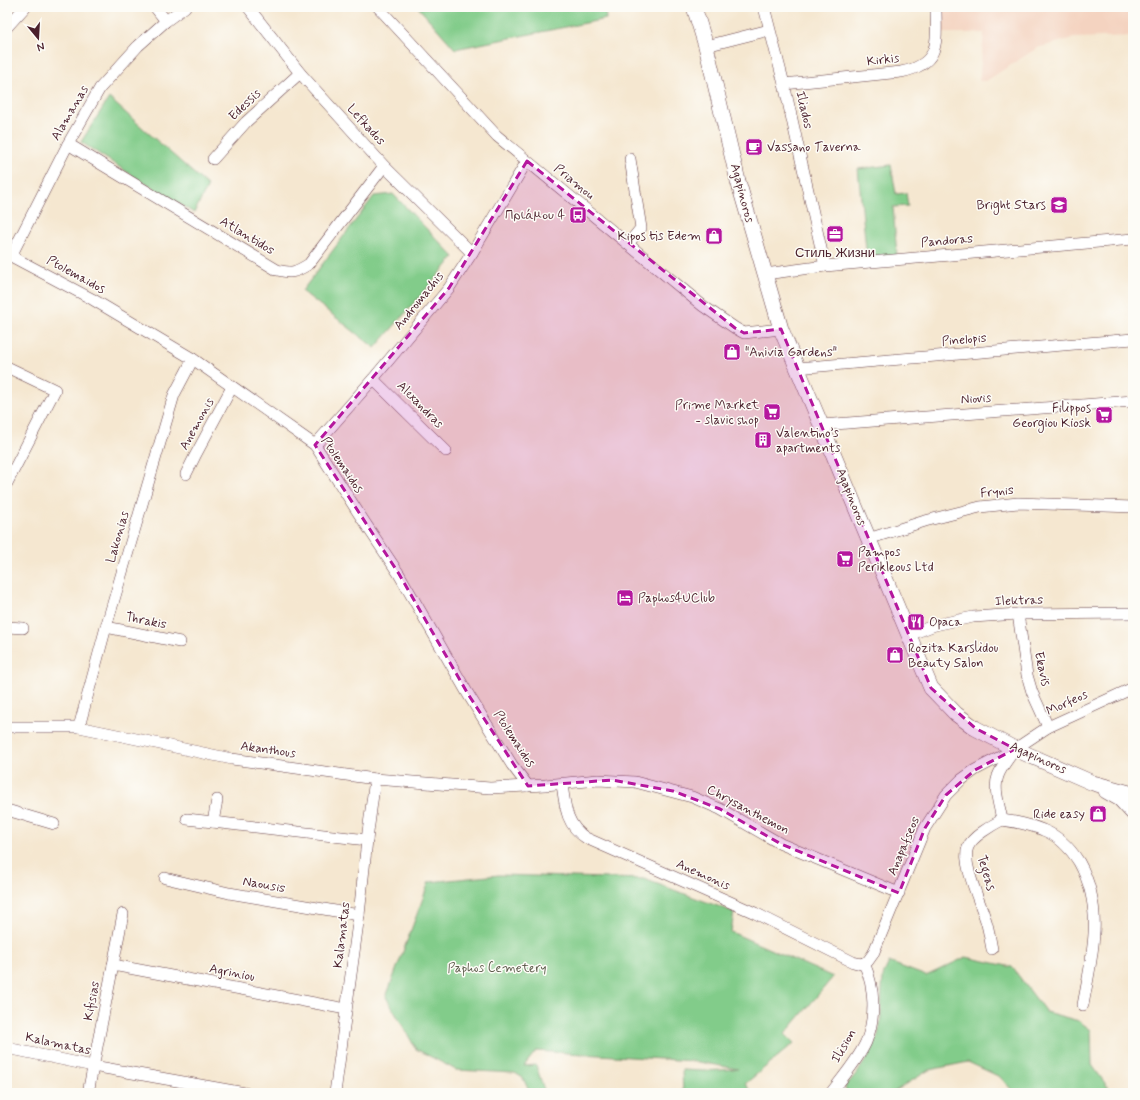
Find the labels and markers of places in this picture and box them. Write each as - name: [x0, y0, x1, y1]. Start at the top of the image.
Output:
- cafe icon: Vassano Taverna: [744, 137, 764, 157]
- place label: Vassano Taverna: [767, 139, 861, 156]
- school or university icon: Bright Stars: [1049, 195, 1069, 215]
- place label: Bright Stars: [976, 197, 1046, 215]
- bus stop icon: Πριάμου 4: [568, 205, 588, 225]
- place label: Πριάμου 4: [505, 207, 565, 224]
- office icon: Стиль Жизни: [825, 224, 845, 244]
- shop icon: Kipos tis Edem: [704, 226, 724, 246]
- place label: Kipos tis Edem: [618, 228, 701, 245]
- place label: Стиль Жизни: [795, 245, 875, 262]
- shop icon: "Anivia Gardens": [722, 342, 742, 362]
- place label: "Anivia Gardens": [745, 344, 837, 361]
- place label: Prime Market - slavic shop: [675, 397, 759, 429]
- place label: Filippos Georgiou Kiosk: [1012, 400, 1092, 433]
- supermarket icon: Prime Market - slavic shop: [762, 402, 782, 422]
- supermarket icon: Filippos Georgiou Kiosk: [1094, 405, 1114, 425]
- place label: Valentino’s apartments: [776, 425, 841, 457]
- building icon: Valentino’s apartments: [753, 430, 773, 450]
- place label: Pampos Perikleous Ltd: [858, 544, 934, 576]
- supermarket icon: Pampos Perikleous Ltd: [835, 549, 855, 569]
- hotel icon: Paphos4UClub: [615, 588, 635, 608]
- place label: Paphos4UClub: [638, 590, 715, 607]
- restaurant icon: Opaca: [906, 612, 926, 632]
- place label: Opaca: [929, 614, 962, 631]
- place label: Rozita Karslidou Beauty Salon: [908, 640, 999, 672]
- shop icon: Rozita Karslidou Beauty Salon: [885, 645, 905, 665]
- shop icon: Ride easy: [1088, 804, 1108, 824]
- place label: Ride easy: [1033, 806, 1085, 823]

